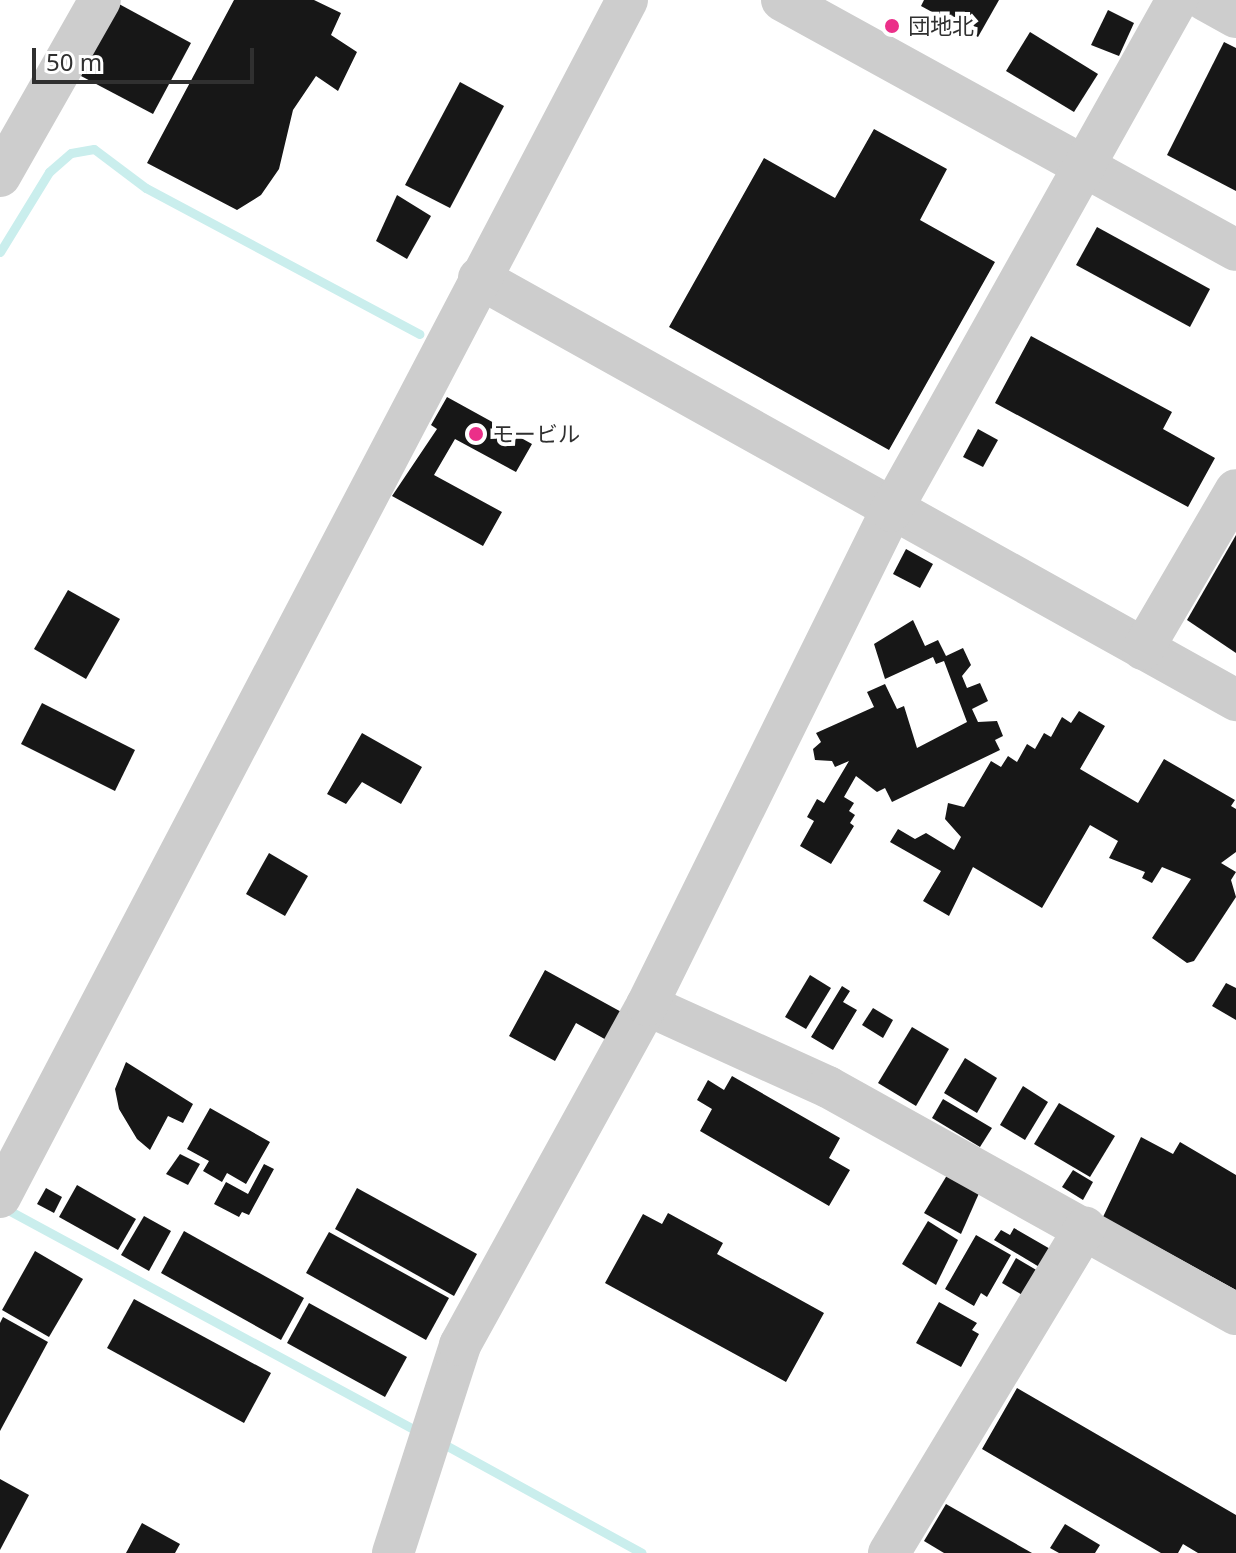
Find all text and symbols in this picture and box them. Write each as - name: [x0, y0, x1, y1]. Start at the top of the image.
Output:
- place label: 団地北: [908, 13, 974, 39]
- marker: 団地北: [883, 17, 901, 35]
- scale bar: [36, 32, 258, 82]
- text: 50 m: [46, 45, 102, 78]
- place label: モービル: [492, 421, 580, 447]
- marker: モービル: [467, 425, 485, 443]

